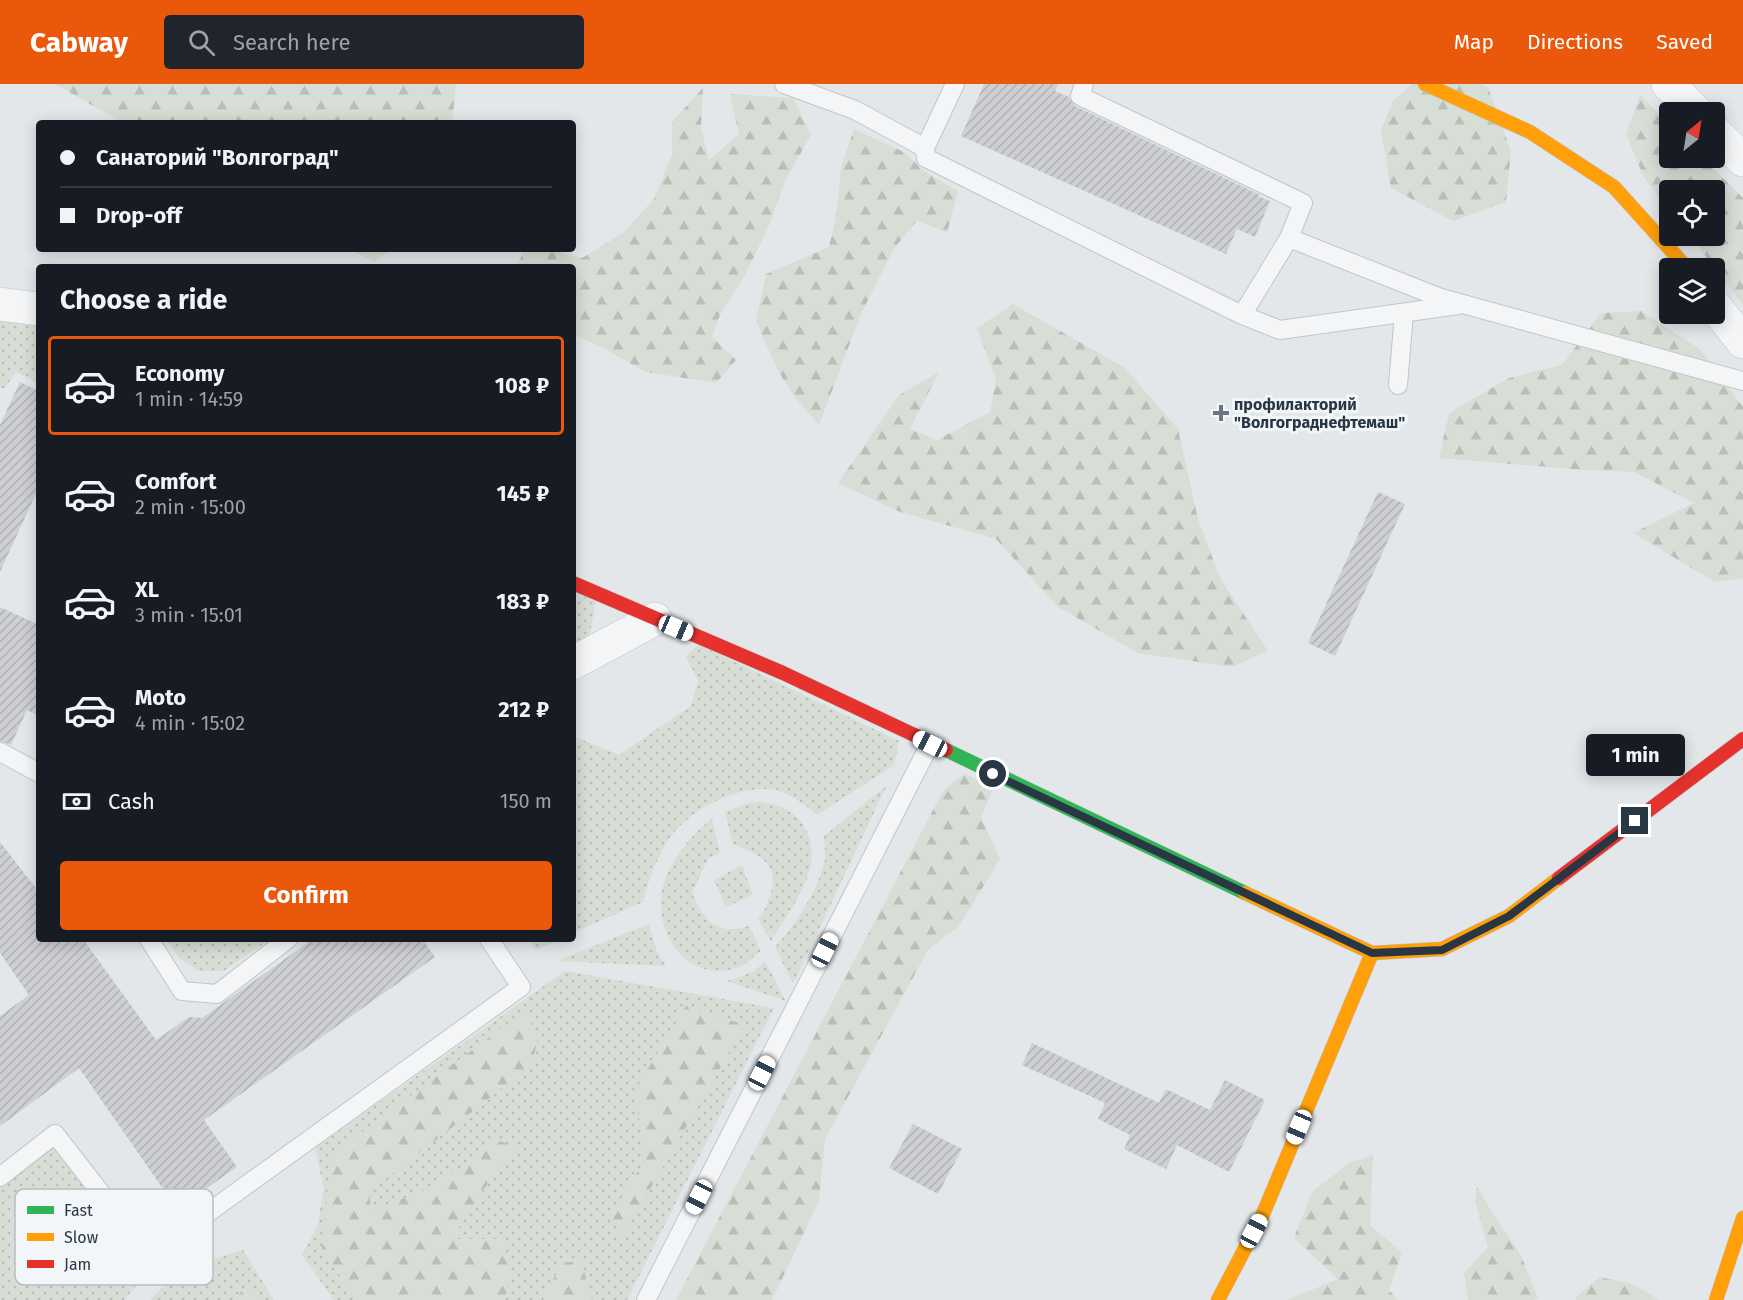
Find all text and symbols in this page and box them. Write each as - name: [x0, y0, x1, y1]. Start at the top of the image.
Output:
- search box: [164, 15, 584, 69]
- text: Cabway: [30, 26, 128, 59]
- icon: search: [185, 26, 218, 59]
- text: Search here: [233, 29, 350, 56]
- text: Map: [1454, 29, 1494, 55]
- text: Directions: [1527, 29, 1623, 55]
- text: Saved: [1656, 29, 1713, 55]
- north arrow: [1659, 102, 1725, 168]
- map controls: [1659, 102, 1725, 324]
- text: Санаторий "Волгоград": [96, 144, 339, 171]
- button: locate: [1659, 180, 1725, 246]
- text: Drop-off: [96, 202, 182, 229]
- button: layers: [1659, 258, 1725, 324]
- text: Choose a ride: [60, 284, 227, 316]
- icon: car: [63, 359, 117, 413]
- text: Economy: [135, 360, 224, 387]
- text: 108 ₽: [495, 372, 549, 399]
- text: 1 min · 14:59: [135, 387, 243, 411]
- place label: профилакторий "Волгограднефтемаш": [1234, 395, 1405, 432]
- marker: профилакторий "Волгограднефтемаш": [1212, 404, 1230, 422]
- icon: car: [63, 467, 117, 521]
- text: Comfort: [135, 468, 216, 495]
- text: 145 ₽: [496, 480, 549, 507]
- text: 2 min · 15:00: [135, 495, 246, 519]
- icon: car: [63, 575, 117, 629]
- text: XL: [135, 576, 159, 603]
- text: 183 ₽: [496, 588, 549, 615]
- text: 3 min · 15:01: [135, 603, 243, 627]
- car: [656, 613, 696, 643]
- icon: car: [63, 683, 117, 737]
- text: Moto: [135, 684, 186, 711]
- text: 212 ₽: [498, 696, 549, 723]
- text: 4 min · 15:02: [135, 711, 245, 735]
- car: [910, 728, 950, 760]
- callout: 1 min: [1586, 734, 1684, 776]
- text: 1 min: [1611, 743, 1660, 767]
- route start: [979, 760, 1006, 787]
- icon: cash: [60, 785, 93, 818]
- text: Cash: [108, 788, 155, 815]
- text: 150 m: [500, 789, 552, 813]
- route end: [1621, 807, 1648, 834]
- button: Confirm: [60, 861, 552, 930]
- car: [809, 930, 841, 970]
- car: [746, 1053, 778, 1093]
- car: [1284, 1107, 1314, 1147]
- car: [683, 1177, 715, 1217]
- legend: [15, 1189, 213, 1285]
- text: Fast: [64, 1201, 93, 1220]
- car: [1238, 1211, 1270, 1251]
- text: Slow: [64, 1228, 99, 1247]
- text: Jam: [64, 1255, 91, 1274]

